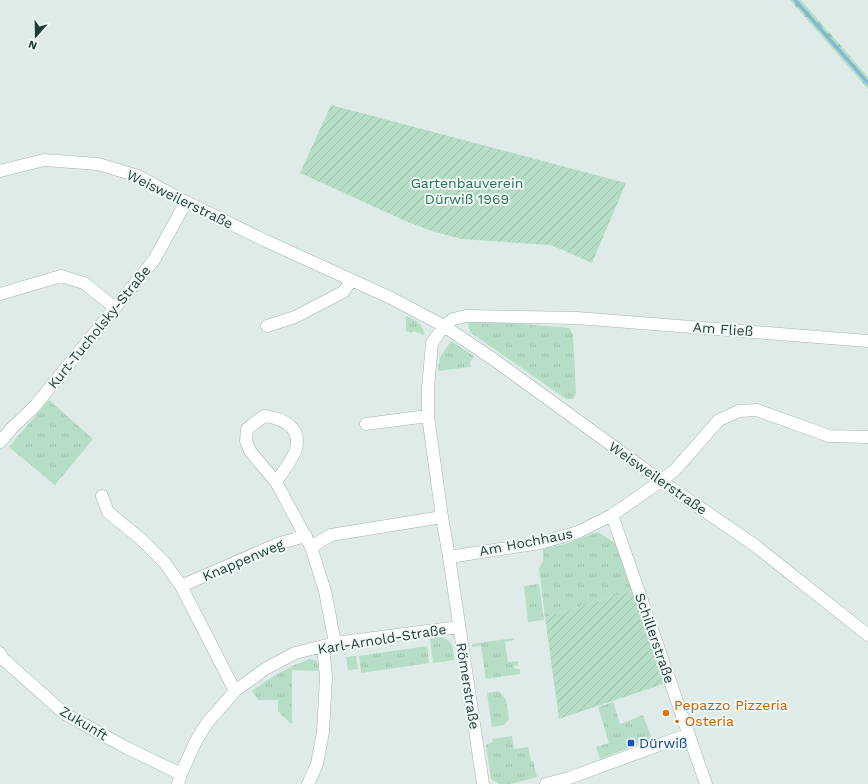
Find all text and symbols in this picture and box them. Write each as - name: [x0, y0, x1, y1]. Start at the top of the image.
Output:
- north arrow: [16, 16, 56, 56]
- text: N: [27, 37, 39, 52]
- street label: Weisweilerstraße: [124, 166, 236, 232]
- park label: Gartenbauverein Dürwiß 1969: [411, 175, 523, 207]
- street label: Kurt-Tucholsky-Straße: [44, 262, 154, 392]
- street label: Am Fließ: [692, 319, 754, 339]
- street label: Weisweilerstraße: [606, 438, 710, 518]
- street label: Am Hochhaus: [478, 525, 574, 559]
- street label: Knappenweg: [200, 535, 287, 584]
- street label: Schillerstraße: [632, 591, 678, 685]
- street label: Karl-Arnold-Straße: [317, 621, 447, 657]
- street label: Römerstraße: [453, 641, 483, 731]
- place label: Pepazzo Pizzeria • Osteria: [674, 697, 788, 729]
- street label: Zukunft: [57, 702, 111, 744]
- marker: Pepazzo Pizzeria • Osteria: [661, 708, 671, 718]
- place label: Dürwiß: [639, 735, 688, 751]
- marker: Dürwiß: [626, 738, 636, 748]

